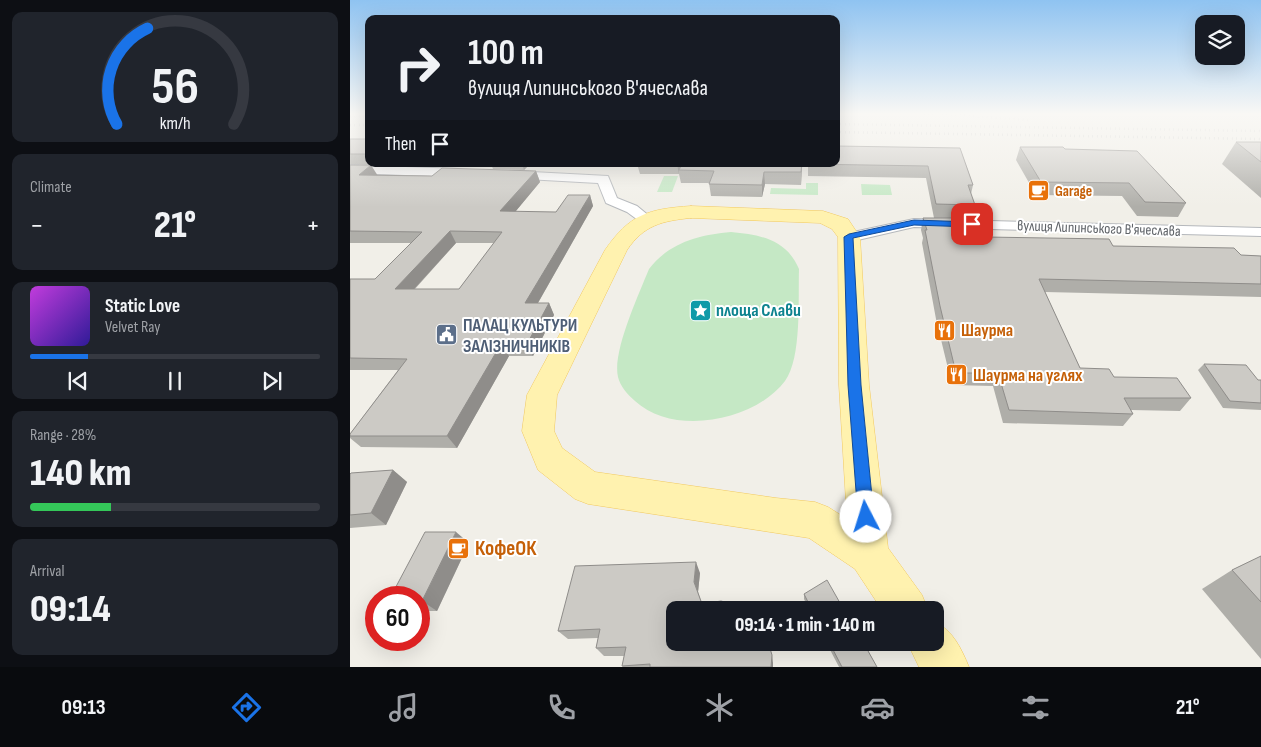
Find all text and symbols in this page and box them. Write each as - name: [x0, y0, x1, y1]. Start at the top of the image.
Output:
- map controls: [1195, 15, 1245, 65]
- button: layers: [1195, 15, 1245, 65]
- text: 100 m: [468, 32, 544, 75]
- icon: right: [385, 35, 450, 100]
- text: 56: [151, 56, 199, 119]
- text: вулиця Липинського В'ячеслава: [468, 75, 708, 102]
- text: km/h: [160, 113, 190, 134]
- icon: arrive: [426, 130, 454, 158]
- text: Then: [385, 133, 416, 156]
- text: Climate: [30, 178, 72, 197]
- cafe icon: Garage: [1027, 179, 1051, 203]
- place label: Garage: [1055, 182, 1092, 201]
- text: 21°: [154, 203, 196, 248]
- pin: [951, 203, 993, 245]
- text: −: [30, 209, 44, 242]
- text: +: [306, 209, 320, 242]
- icon: arrive: [958, 210, 986, 238]
- street label: вулиця Липинського В'ячеслава: [1017, 216, 1181, 241]
- text: Static Love: [105, 295, 180, 318]
- place icon: площа Слави: [688, 298, 712, 322]
- place label: площа Слави: [716, 300, 801, 321]
- place label: ПАЛАЦ КУЛЬТУРИ ЗАЛIЗНИЧНИКIВ: [463, 315, 577, 357]
- text: Velvet Ray: [105, 318, 160, 337]
- restaurant icon: Шаурма: [933, 318, 957, 342]
- place label: Шаурма: [961, 320, 1013, 341]
- public building icon: ПАЛАЦ КУЛЬТУРИ ЗАЛIЗНИЧНИКIВ: [435, 323, 459, 347]
- restaurant icon: Шаурма на углях: [945, 363, 969, 387]
- place label: Шаурма на углях: [973, 365, 1083, 386]
- icon: previous: [64, 367, 92, 395]
- icon: pause: [161, 367, 189, 395]
- icon: next: [258, 367, 286, 395]
- text: Range · 28%: [30, 426, 96, 445]
- text: 140 km: [30, 451, 131, 496]
- position arrow: [839, 490, 891, 542]
- cafe icon: КофеОК: [447, 536, 471, 560]
- place label: КофеОК: [475, 536, 537, 561]
- text: Arrival: [30, 562, 64, 581]
- speed limit sign: 60: [365, 586, 430, 651]
- text: 09:14: [30, 587, 111, 632]
- text: 09:14 · 1 min · 140 m: [735, 614, 875, 637]
- icon: directions: [229, 690, 264, 725]
- icon: music: [386, 690, 421, 725]
- icon: phone: [544, 690, 579, 725]
- icon: climate: [702, 690, 737, 725]
- icon: car: [860, 690, 895, 725]
- icon: filters: [1018, 690, 1053, 725]
- text: 09:13: [61, 694, 106, 721]
- text: 21°: [1176, 694, 1200, 721]

